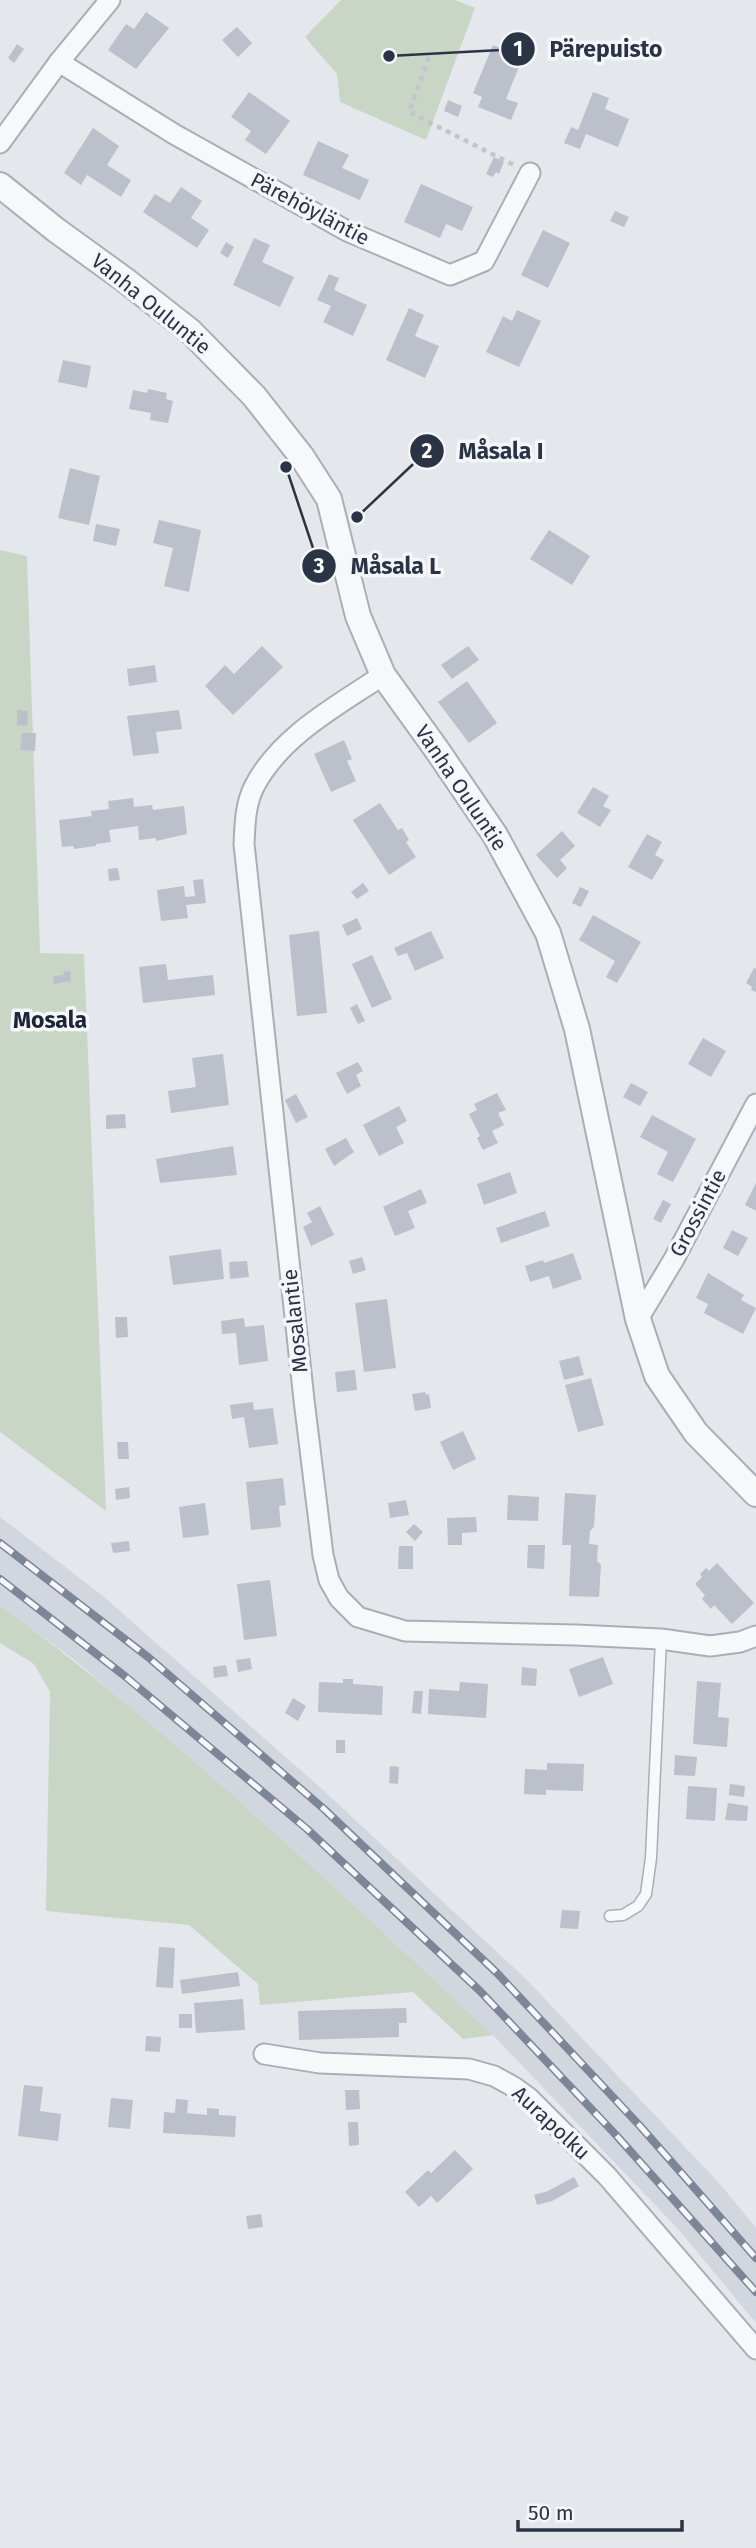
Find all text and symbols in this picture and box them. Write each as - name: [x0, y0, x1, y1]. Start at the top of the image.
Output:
- callout: Pärepuisto: [501, 27, 677, 71]
- text: Pärepuisto: [550, 35, 662, 63]
- text: 1: [513, 36, 523, 62]
- street label: Pärehöyläntie: [246, 167, 374, 251]
- street label: Vanha Ouluntie: [86, 248, 216, 360]
- callout: Måsala I: [410, 429, 558, 473]
- text: Måsala I: [458, 437, 544, 465]
- text: 2: [422, 438, 433, 464]
- callout: Måsala L: [301, 544, 455, 588]
- text: Måsala L: [351, 552, 441, 580]
- text: 3: [313, 553, 325, 579]
- street label: Vanha Ouluntie: [409, 720, 513, 856]
- district label: Mosala: [13, 1006, 87, 1034]
- street label: Grossintie: [664, 1165, 732, 1261]
- street label: Mosalantie: [277, 1268, 313, 1374]
- street label: Aurapolku: [507, 2080, 595, 2166]
- scale bar: [518, 2488, 682, 2532]
- text: 50 m: [528, 2500, 574, 2526]

